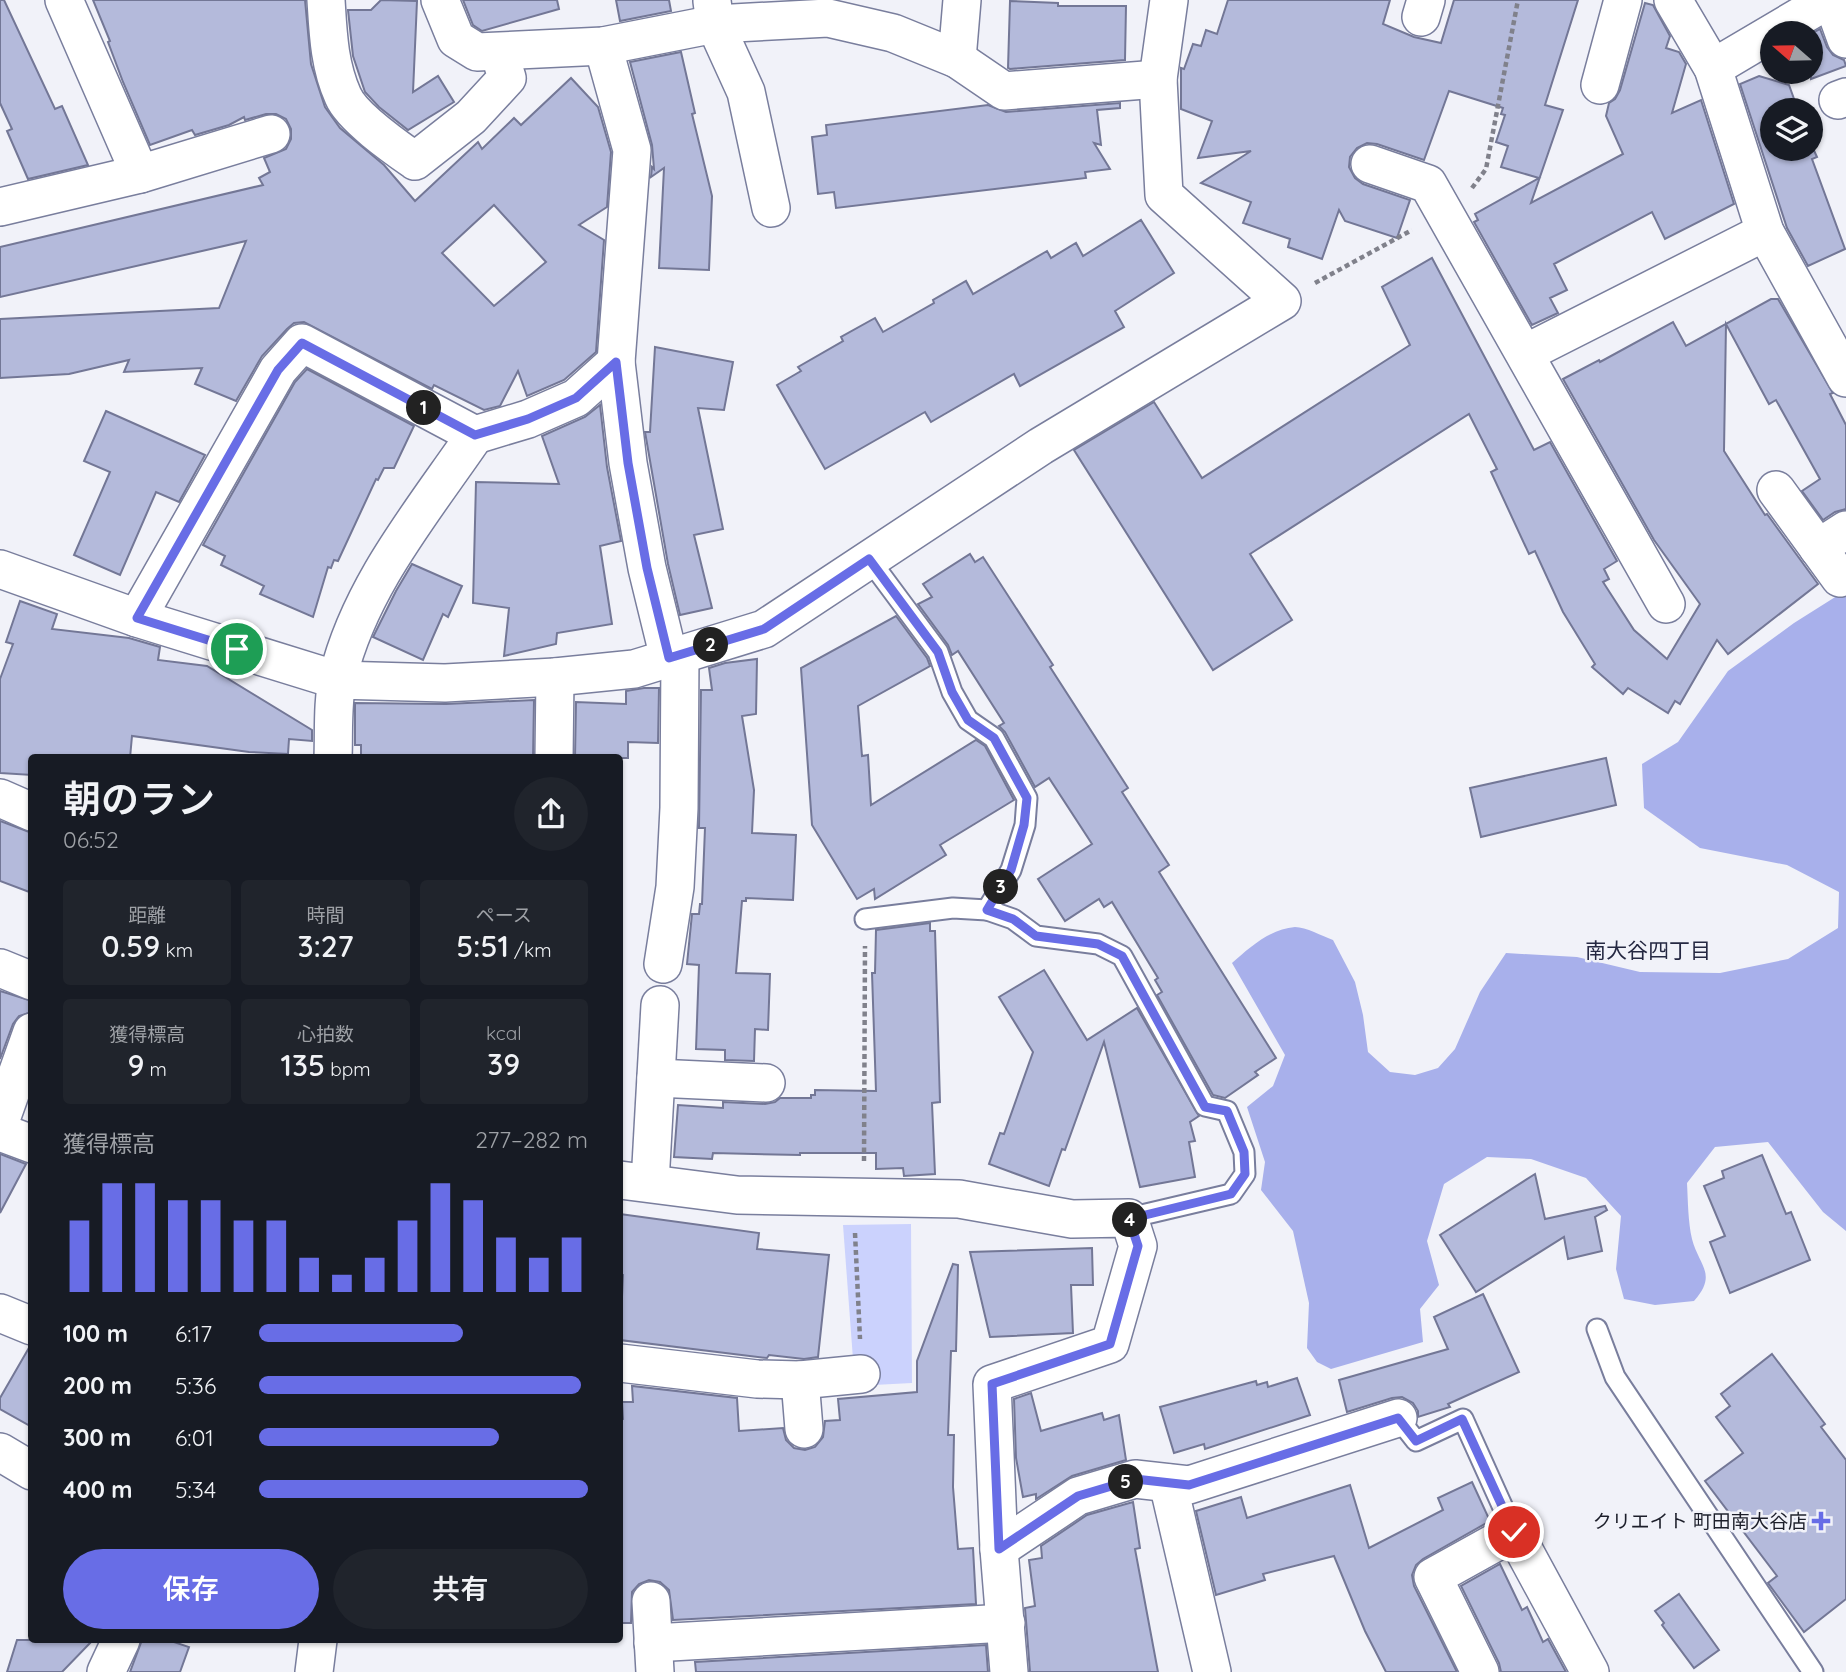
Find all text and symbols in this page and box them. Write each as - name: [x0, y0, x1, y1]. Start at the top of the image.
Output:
- north arrow: [1760, 21, 1824, 84]
- map controls: [1760, 21, 1823, 161]
- button: layers: [1760, 98, 1823, 161]
- pin: 1: [406, 390, 442, 426]
- text: 1: [420, 395, 427, 419]
- pin: [207, 619, 267, 679]
- pin: 2: [694, 628, 728, 662]
- icon: arrive: [218, 630, 256, 668]
- text: 2: [705, 632, 716, 656]
- text: 朝のラン: [63, 775, 215, 823]
- button: share: [514, 777, 588, 851]
- text: 06:52: [63, 825, 119, 854]
- pin: 3: [984, 870, 1018, 904]
- text: 3: [995, 874, 1006, 898]
- text: 距離: [128, 903, 166, 927]
- text: 時間: [306, 903, 345, 927]
- text: ペース: [476, 903, 532, 927]
- text: 0.59: [101, 927, 160, 965]
- text: 3:27: [297, 927, 354, 965]
- text: 5:51: [456, 927, 509, 965]
- district label: 南大谷四丁目: [1585, 937, 1711, 963]
- text: km: [160, 938, 193, 962]
- text: /km: [509, 938, 552, 962]
- text: kcal: [486, 1021, 522, 1045]
- text: 獲得標高: [109, 1022, 185, 1046]
- text: 心拍数: [297, 1022, 354, 1046]
- text: 39: [487, 1045, 520, 1083]
- text: 9: [127, 1046, 144, 1084]
- text: 135: [280, 1046, 325, 1084]
- text: m: [144, 1057, 167, 1081]
- text: bpm: [325, 1057, 371, 1081]
- text: 277–282 m: [475, 1125, 588, 1154]
- text: 獲得標高: [63, 1129, 155, 1158]
- pin: 4: [1112, 1202, 1148, 1238]
- text: 4: [1124, 1207, 1135, 1231]
- text: 100 m: [63, 1319, 128, 1348]
- text: 6:17: [175, 1319, 212, 1348]
- text: 200 m: [63, 1371, 132, 1400]
- text: 5:36: [175, 1371, 216, 1400]
- text: 300 m: [63, 1423, 131, 1452]
- text: 6:01: [175, 1423, 214, 1452]
- pin: 5: [1108, 1464, 1144, 1500]
- text: 5: [1120, 1469, 1131, 1493]
- text: 400 m: [63, 1475, 132, 1504]
- text: 5:34: [175, 1475, 216, 1504]
- pin: [1484, 1502, 1544, 1562]
- place label: クリエイト 町田南大谷店: [1593, 1509, 1807, 1533]
- icon: check: [1495, 1513, 1533, 1551]
- marker: クリエイト 町田南大谷店: [1813, 1513, 1829, 1529]
- button: 保存: [63, 1549, 319, 1629]
- button: 共有: [333, 1549, 588, 1629]

